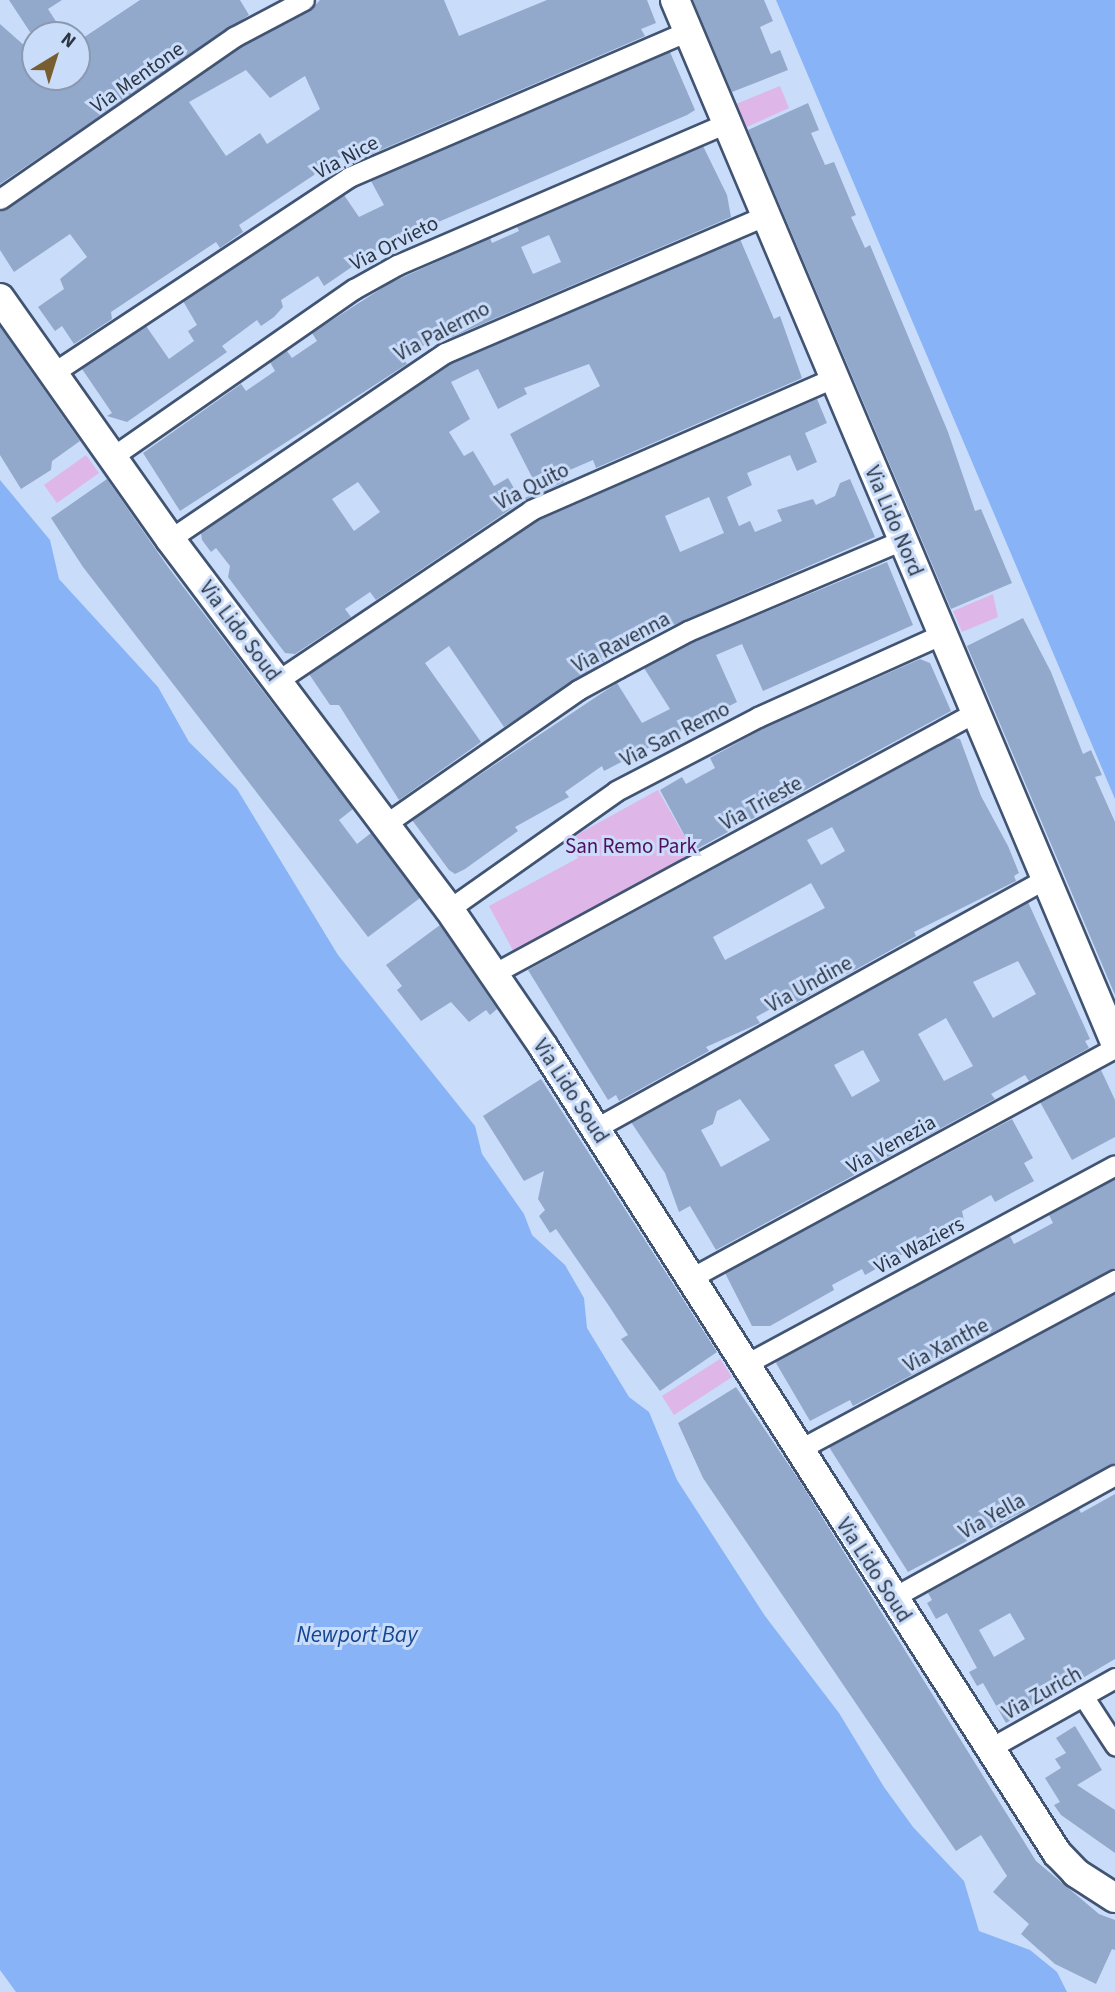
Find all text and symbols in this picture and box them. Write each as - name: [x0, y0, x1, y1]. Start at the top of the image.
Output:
- north arrow: [21, 21, 91, 91]
- text: N: [55, 26, 81, 55]
- street label: Via Mentone: [86, 36, 188, 118]
- street label: Via Nice: [310, 130, 382, 184]
- street label: Via Orvieto: [346, 210, 442, 276]
- street label: Via Palermo: [390, 295, 494, 367]
- street label: Via Quito: [491, 457, 573, 515]
- street label: Via Lido Nord: [860, 462, 928, 580]
- street label: Via Lido Soud: [194, 576, 286, 686]
- street label: Via Ravenna: [568, 606, 674, 678]
- street label: Via San Remo: [616, 696, 734, 772]
- street label: Via Trieste: [716, 770, 806, 836]
- park label: San Remo Park: [565, 833, 697, 859]
- street label: Via Undine: [762, 950, 856, 1018]
- street label: Via Lido Soud: [528, 1034, 614, 1148]
- street label: Via Venezia: [842, 1109, 940, 1179]
- street label: Via Waziers: [870, 1211, 968, 1279]
- street label: Via Xanthe: [899, 1312, 993, 1378]
- street label: Via Yella: [955, 1488, 1029, 1544]
- street label: Via Lido Soud: [831, 1513, 917, 1627]
- water label: Newport Bay: [297, 1621, 417, 1649]
- street label: Via Zurich: [998, 1661, 1086, 1725]

